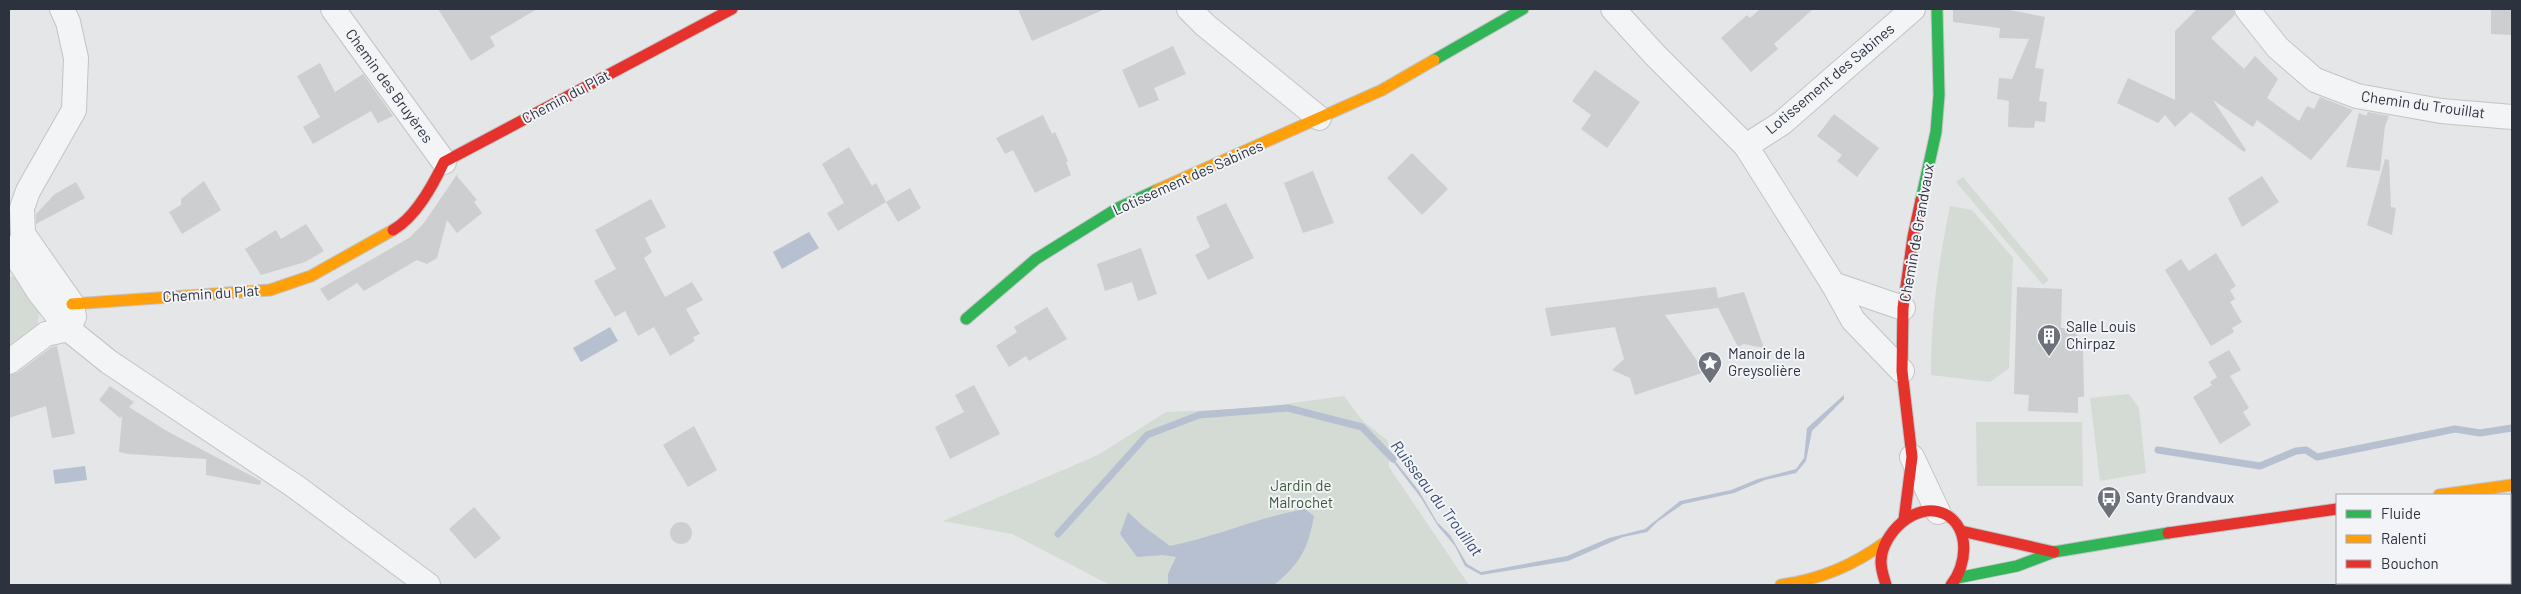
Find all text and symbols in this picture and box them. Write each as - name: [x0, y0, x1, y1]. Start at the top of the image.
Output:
- street label: Lotissement des Sabines: [1761, 19, 1897, 137]
- street label: Chemin des Bruyères: [342, 25, 437, 146]
- street label: Chemin du Plat: [518, 65, 613, 127]
- street label: Chemin du Trouillat: [2360, 86, 2486, 122]
- street label: Lotissement des Sabines: [1110, 136, 1266, 218]
- street label: Chemin de Grandvaux: [1895, 162, 1937, 303]
- street label: Chemin du Plat: [162, 281, 260, 305]
- place label: Salle Louis Chirpaz: [2066, 317, 2136, 352]
- building icon: Salle Louis Chirpaz: [2036, 323, 2062, 357]
- place label: Manoir de la Greysolière: [1728, 344, 1805, 379]
- place icon: Manoir de la Greysolière: [1697, 350, 1723, 384]
- water label: Ruisseau du Trouillat: [1388, 436, 1487, 560]
- park label: Jardin de Malrochet: [1269, 476, 1333, 511]
- bus stop icon: Santy Grandvaux: [2096, 485, 2122, 519]
- place label: Santy Grandvaux: [2126, 488, 2234, 506]
- legend: [2336, 494, 2511, 584]
- text: Fluide: [2381, 504, 2421, 522]
- text: Ralenti: [2381, 529, 2427, 547]
- text: Bouchon: [2381, 554, 2439, 572]

